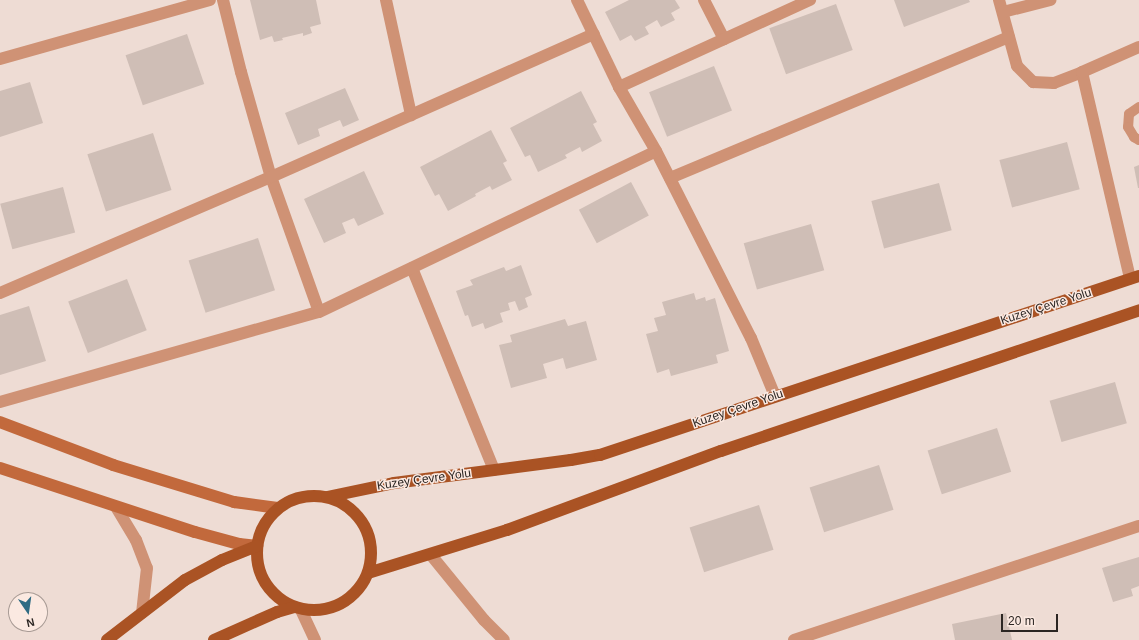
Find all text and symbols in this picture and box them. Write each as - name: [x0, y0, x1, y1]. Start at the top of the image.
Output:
- street label: Kuzey Çevre Yolu: [999, 285, 1093, 329]
- street label: Kuzey Çevre Yolu: [691, 387, 785, 431]
- street label: Kuzey Çevre Yolu: [376, 466, 472, 494]
- north arrow: [8, 592, 48, 632]
- scale bar: [1003, 606, 1060, 632]
- text: 20 m: [1008, 614, 1035, 628]
- text: N: [25, 616, 36, 629]

